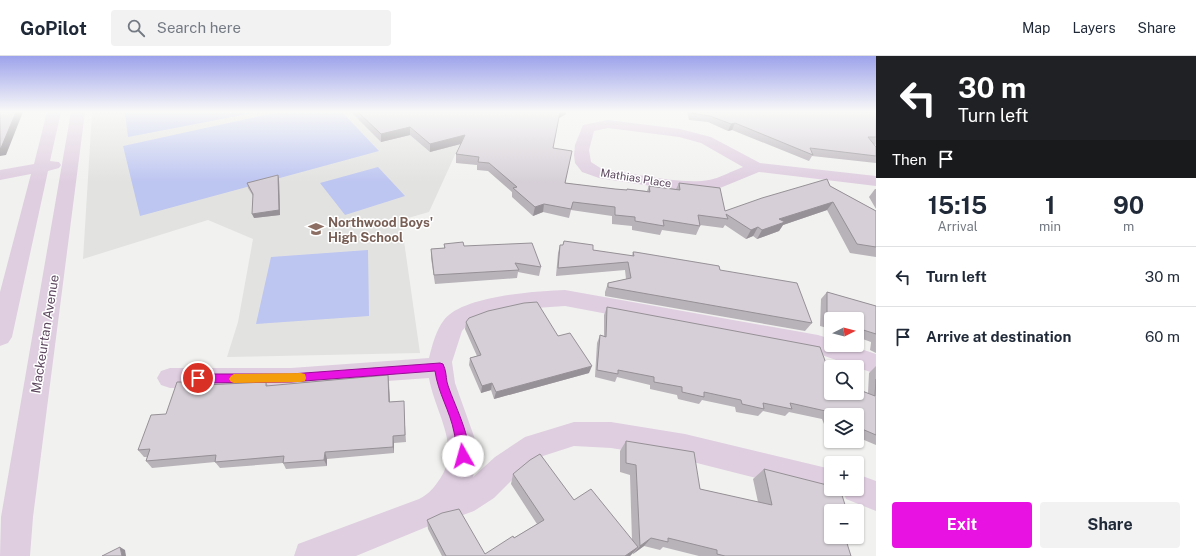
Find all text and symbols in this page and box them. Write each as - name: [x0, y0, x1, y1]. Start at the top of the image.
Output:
- search box: [111, 10, 391, 46]
- text: GoPilot: [20, 17, 87, 39]
- icon: search: [125, 17, 147, 39]
- text: Search here: [157, 19, 241, 36]
- text: Map: [1022, 20, 1050, 36]
- text: Layers: [1072, 20, 1116, 36]
- text: Share: [1138, 20, 1176, 36]
- text: 30 m: [958, 71, 1026, 104]
- icon: left: [892, 72, 944, 124]
- text: Turn left: [958, 105, 1028, 126]
- icon: arrive: [935, 148, 957, 170]
- text: Then: [892, 151, 927, 168]
- street label: Mathias Place: [600, 166, 672, 190]
- text: 15:15: [928, 191, 987, 219]
- text: 1: [1045, 191, 1055, 219]
- text: 90: [1113, 191, 1144, 219]
- place label: Northwood Boys' High School: [328, 215, 433, 245]
- text: Arrival: [937, 219, 978, 234]
- text: min: [1039, 219, 1061, 234]
- text: m: [1123, 219, 1134, 234]
- school or university icon: Northwood Boys' High School: [307, 220, 325, 238]
- icon: left: [892, 266, 914, 288]
- text: Turn left: [926, 268, 987, 285]
- text: 30 m: [1145, 268, 1180, 285]
- street label: Mackeurtan Avenue: [28, 274, 62, 394]
- north arrow: [824, 312, 864, 352]
- map controls: [824, 312, 864, 544]
- icon: arrive: [892, 326, 914, 348]
- text: Arrive at destination: [926, 328, 1071, 345]
- text: 60 m: [1145, 328, 1180, 345]
- button: search: [824, 360, 864, 400]
- pin: [181, 361, 215, 395]
- icon: arrive: [187, 367, 209, 389]
- button: layers: [824, 408, 864, 448]
- position arrow: [442, 435, 484, 477]
- button: +: [824, 456, 864, 496]
- button: Exit: [892, 502, 1032, 548]
- button: Share: [1040, 502, 1180, 548]
- button: −: [824, 504, 864, 544]

